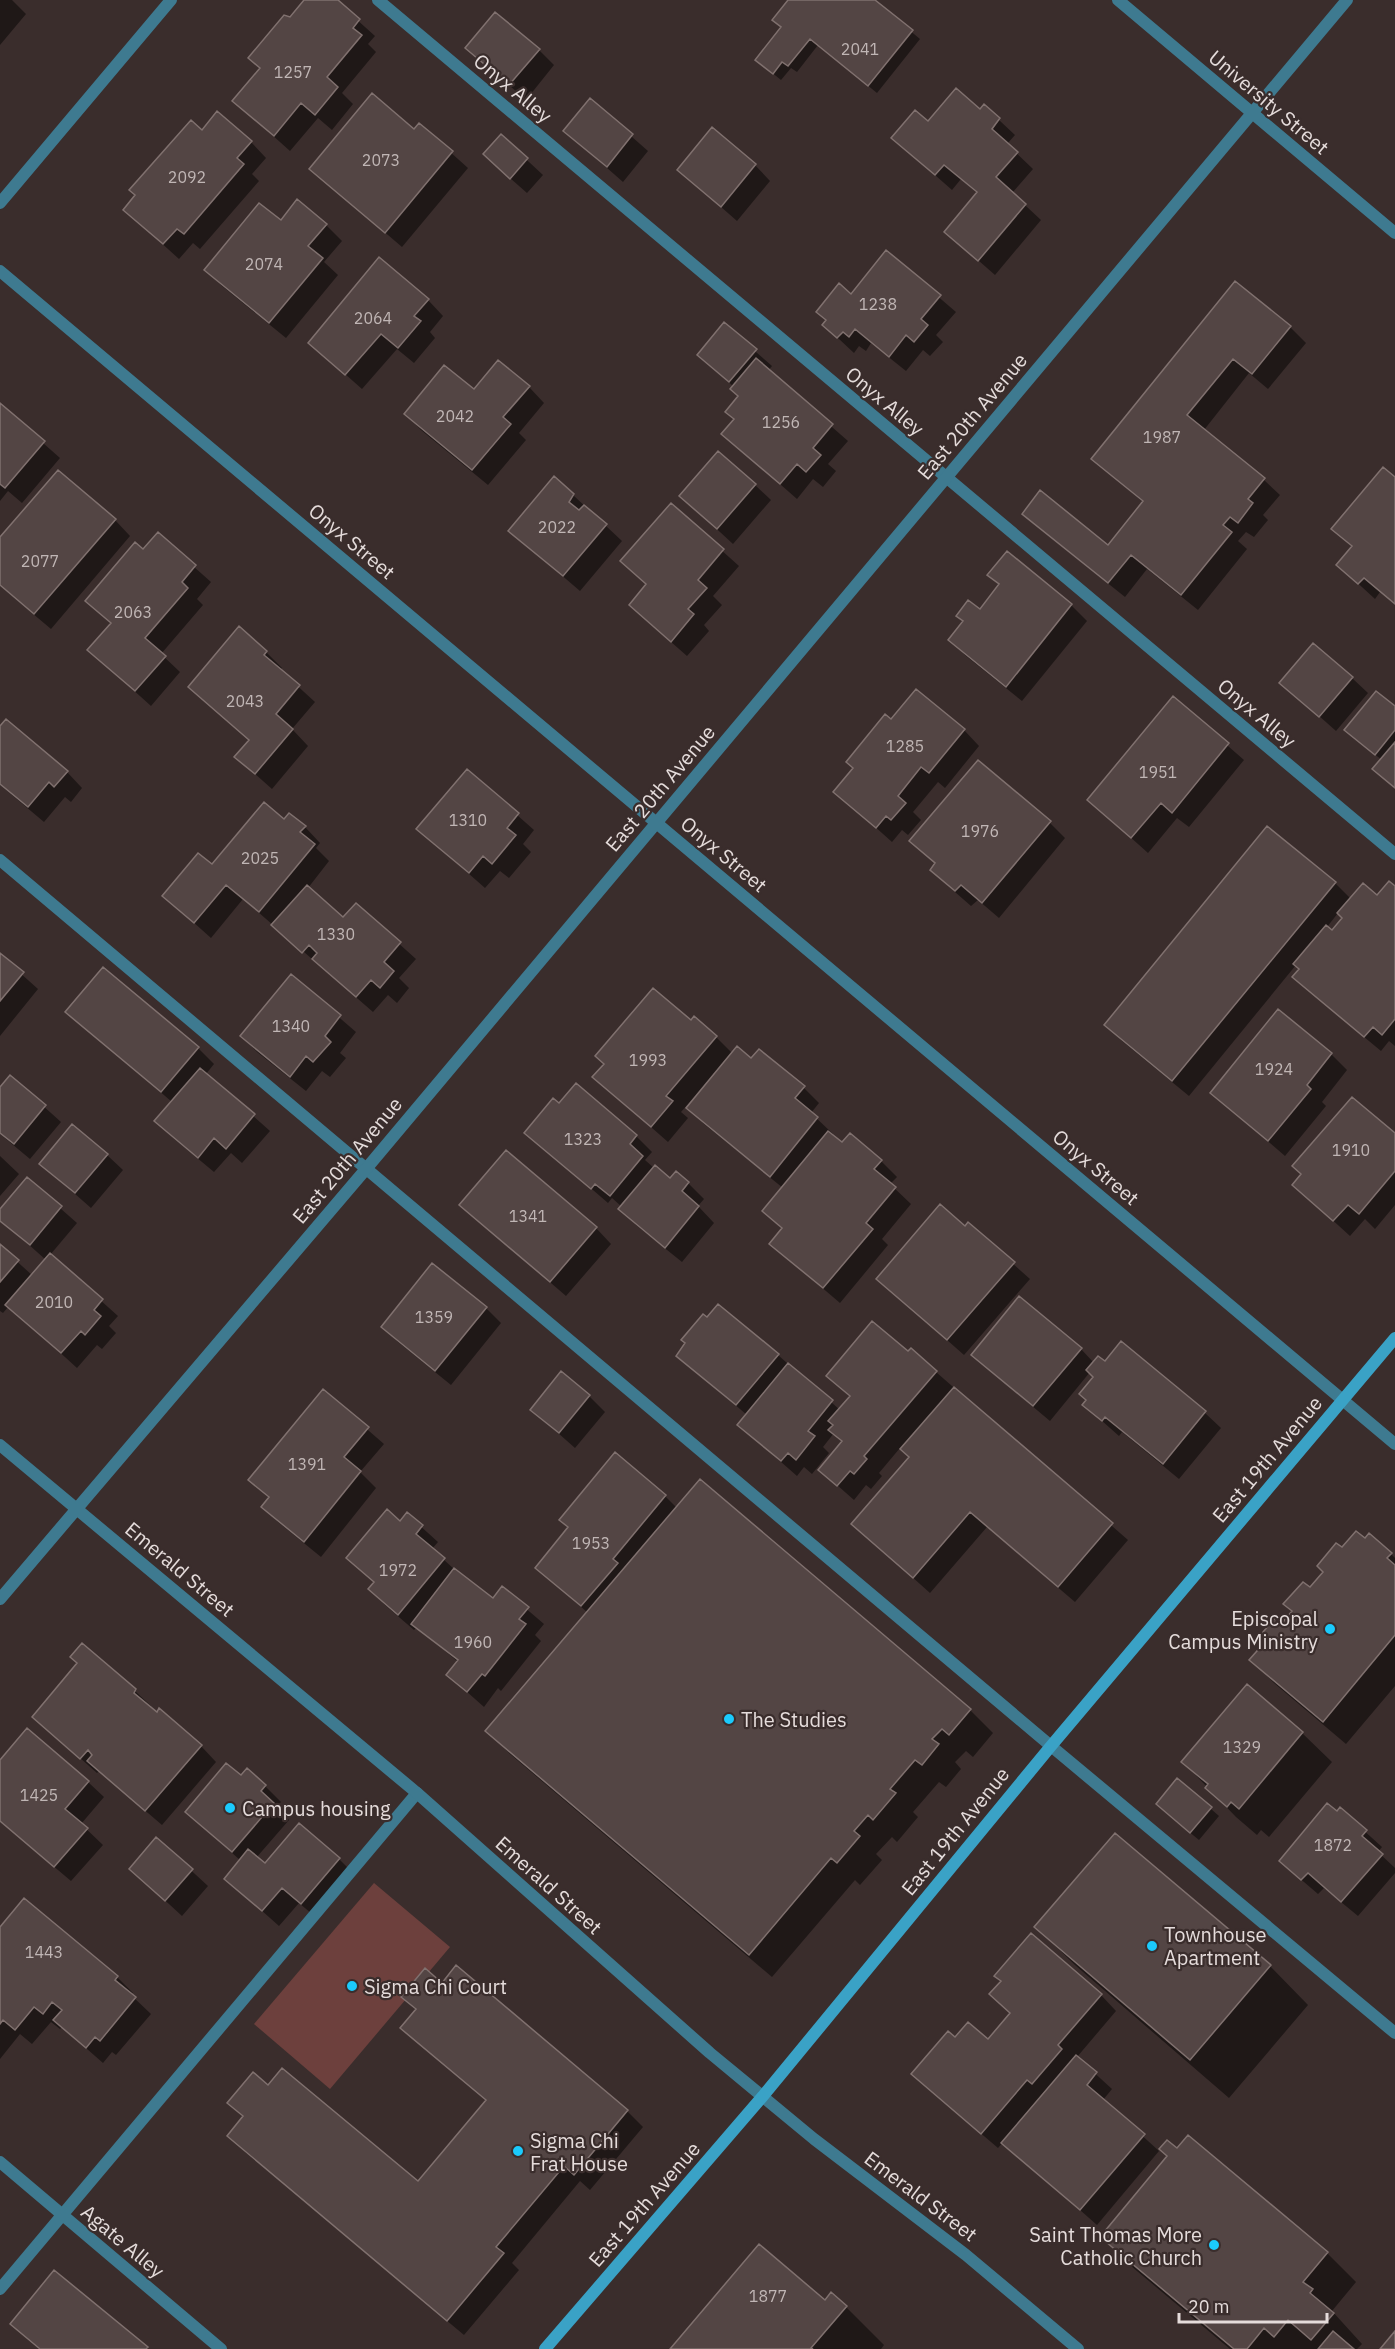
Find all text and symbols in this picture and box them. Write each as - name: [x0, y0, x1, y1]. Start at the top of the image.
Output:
- house number: 2041: [841, 39, 879, 59]
- street label: University Street: [1203, 44, 1335, 160]
- street label: Onyx Alley: [468, 47, 558, 129]
- house number: 1257: [274, 62, 312, 82]
- house number: 2073: [362, 150, 400, 170]
- house number: 2092: [168, 167, 206, 187]
- house number: 2074: [245, 254, 283, 274]
- house number: 1238: [859, 294, 897, 314]
- house number: 2064: [354, 308, 392, 328]
- street label: East 20th Avenue: [911, 347, 1033, 485]
- street label: Onyx Alley: [840, 360, 930, 442]
- house number: 2042: [436, 406, 474, 426]
- house number: 1256: [762, 412, 800, 432]
- house number: 1987: [1143, 427, 1181, 447]
- street label: Onyx Street: [303, 497, 401, 585]
- house number: 2022: [538, 517, 576, 537]
- house number: 2077: [21, 551, 59, 571]
- house number: 2063: [114, 602, 152, 622]
- street label: Onyx Alley: [1212, 672, 1302, 754]
- house number: 2043: [226, 691, 264, 711]
- street label: East 20th Avenue: [599, 719, 721, 857]
- house number: 1285: [886, 736, 924, 756]
- house number: 1951: [1139, 762, 1177, 782]
- house number: 1310: [449, 810, 487, 830]
- street label: Onyx Street: [675, 810, 773, 898]
- house number: 1976: [961, 821, 999, 841]
- house number: 2025: [241, 848, 279, 868]
- house number: 1330: [317, 924, 355, 944]
- house number: 1340: [272, 1016, 310, 1036]
- house number: 1993: [629, 1050, 667, 1070]
- house number: 1924: [1255, 1059, 1293, 1079]
- street label: East 20th Avenue: [286, 1091, 408, 1229]
- street label: Onyx Street: [1047, 1123, 1145, 1211]
- house number: 1323: [564, 1129, 602, 1149]
- house number: 1910: [1332, 1140, 1370, 1160]
- house number: 1341: [509, 1206, 547, 1226]
- house number: 2010: [35, 1292, 73, 1312]
- house number: 1359: [415, 1307, 453, 1327]
- street label: East 19th Avenue: [1206, 1390, 1328, 1528]
- house number: 1391: [288, 1454, 326, 1474]
- street label: Emerald Street: [120, 1515, 240, 1623]
- house number: 1953: [572, 1533, 610, 1553]
- house number: 1972: [379, 1560, 417, 1580]
- place label: Episcopal Campus Ministry: [1168, 1605, 1318, 1655]
- marker: Episcopal Campus Ministry: [1323, 1622, 1337, 1636]
- house number: 1960: [454, 1632, 492, 1652]
- place label: The Studies: [741, 1706, 847, 1733]
- marker: The Studies: [722, 1712, 736, 1726]
- house number: 1329: [1223, 1737, 1261, 1757]
- street label: East 19th Avenue: [895, 1761, 1015, 1901]
- house number: 1425: [20, 1785, 58, 1805]
- place label: Campus housing: [242, 1795, 391, 1822]
- marker: Campus housing: [223, 1801, 237, 1815]
- street label: Emerald Street: [490, 1830, 608, 1940]
- house number: 1872: [1314, 1835, 1352, 1855]
- place label: Townhouse Apartment: [1164, 1921, 1267, 1971]
- marker: Townhouse Apartment: [1145, 1939, 1159, 1953]
- house number: 1443: [25, 1942, 63, 1962]
- place label: Sigma Chi Court: [364, 1973, 507, 2000]
- marker: Sigma Chi Court: [345, 1979, 359, 1993]
- place label: Sigma Chi Frat House: [530, 2127, 628, 2177]
- street label: East 19th Avenue: [582, 2136, 706, 2272]
- marker: Sigma Chi Frat House: [511, 2144, 525, 2158]
- street label: Emerald Street: [859, 2145, 983, 2247]
- street label: Agate Alley: [76, 2198, 170, 2284]
- place label: Saint Thomas More Catholic Church: [1029, 2221, 1202, 2271]
- marker: Saint Thomas More Catholic Church: [1207, 2238, 1221, 2252]
- house number: 1877: [749, 2286, 787, 2306]
- scale bar: [1179, 2286, 1328, 2324]
- text: 20 m: [1188, 2295, 1230, 2318]

